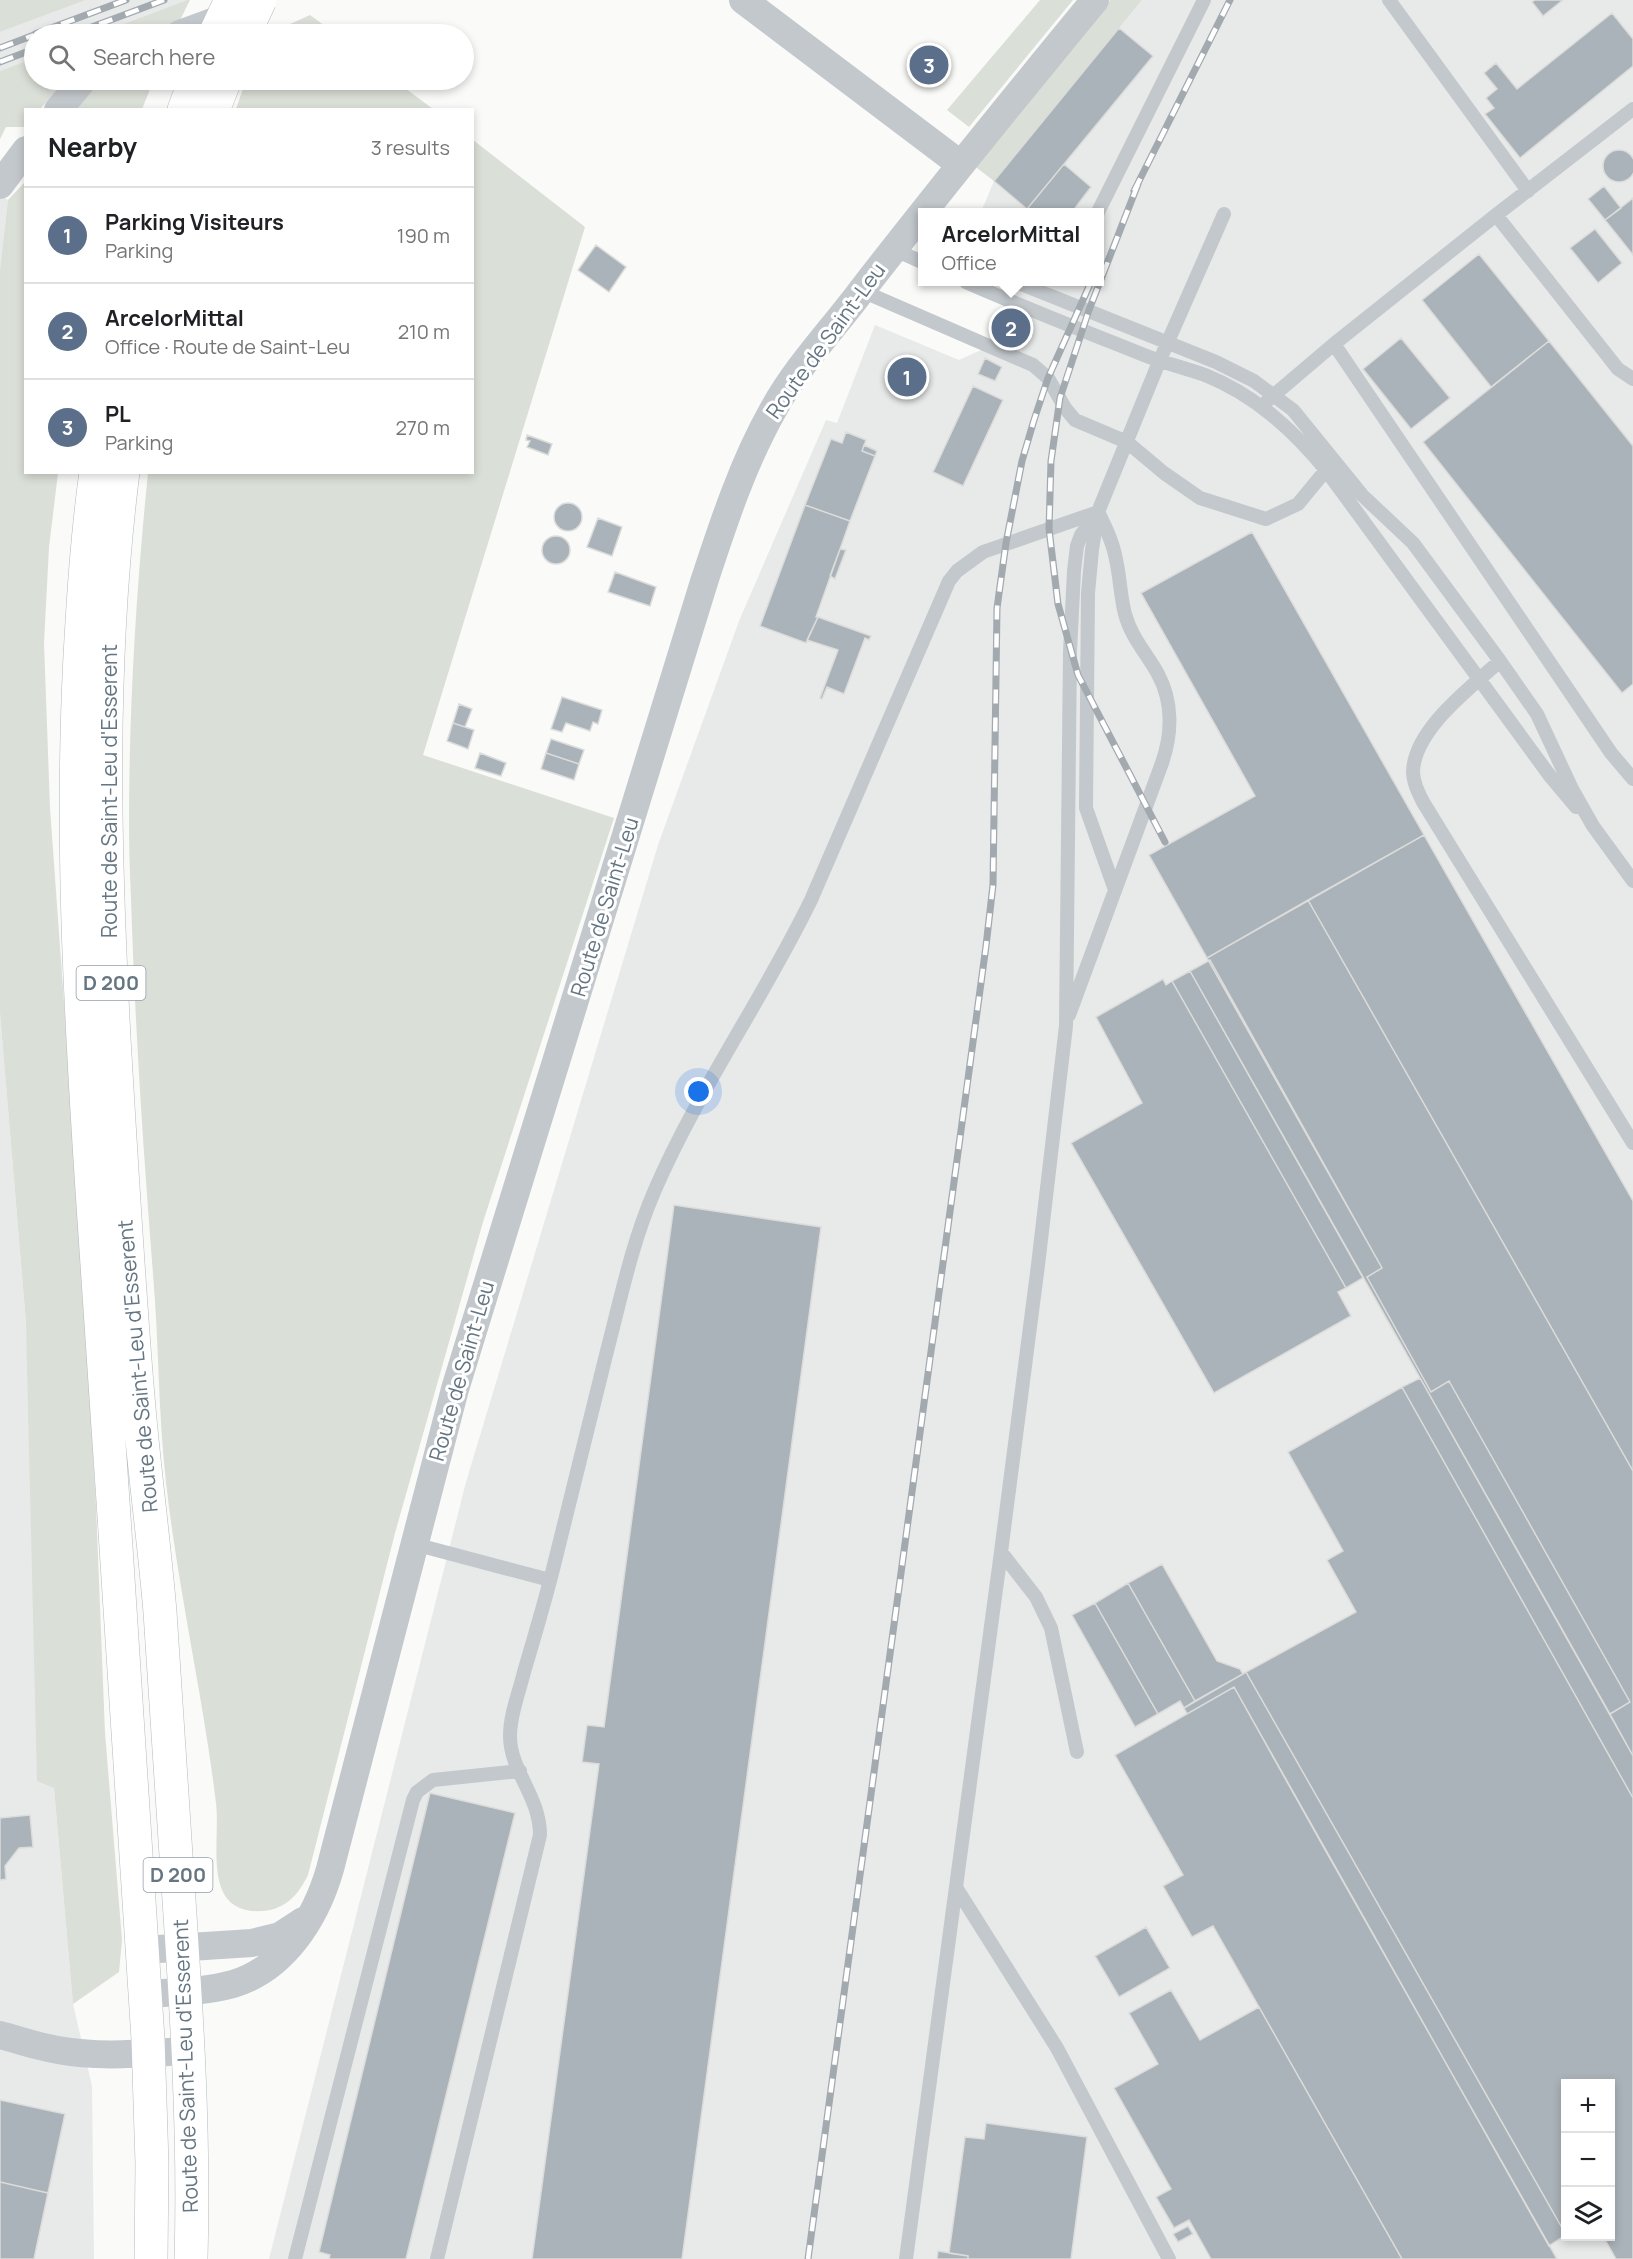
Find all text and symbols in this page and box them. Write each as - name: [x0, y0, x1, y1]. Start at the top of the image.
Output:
- search box: [24, 24, 474, 90]
- icon: search: [45, 41, 78, 74]
- text: Search here: [93, 42, 215, 72]
- pin: 3: [910, 42, 948, 88]
- text: Nearby: [48, 129, 137, 165]
- text: 3 results: [371, 134, 450, 161]
- text: Parking Visiteurs: [105, 207, 284, 237]
- popup: [918, 208, 1104, 286]
- text: ArcelorMittal: [942, 219, 1081, 249]
- text: 1: [63, 222, 72, 249]
- text: 190 m: [397, 222, 450, 249]
- text: Parking: [105, 237, 173, 264]
- text: Office: [942, 249, 997, 276]
- street label: Route de Saint-Leu: [759, 257, 891, 424]
- text: ArcelorMittal: [105, 303, 244, 333]
- pin: 2: [992, 306, 1030, 350]
- text: 2: [62, 318, 73, 345]
- text: 210 m: [398, 318, 450, 345]
- text: Office · Route de Saint-Leu: [105, 333, 350, 360]
- pin: 1: [888, 354, 926, 400]
- text: PL: [105, 399, 131, 429]
- text: 3: [62, 414, 73, 441]
- text: 270 m: [395, 414, 450, 441]
- text: Parking: [105, 429, 173, 456]
- street label: Route de Saint-Leu d'Esserent: [95, 644, 123, 938]
- street label: Route de Saint-Leu: [563, 814, 645, 1000]
- road number: D 200: [76, 966, 146, 1000]
- your location: [684, 1077, 713, 1106]
- street label: Route de Saint-Leu d'Esserent: [110, 1219, 164, 1514]
- street label: Route de Saint-Leu: [422, 1277, 500, 1464]
- road number: D 200: [144, 1858, 213, 1892]
- street label: Route de Saint-Leu d'Esserent: [166, 1919, 204, 2213]
- map controls: [1561, 2079, 1615, 2241]
- button: +: [1561, 2079, 1615, 2133]
- button: −: [1561, 2133, 1615, 2187]
- button: layers: [1561, 2187, 1615, 2241]

